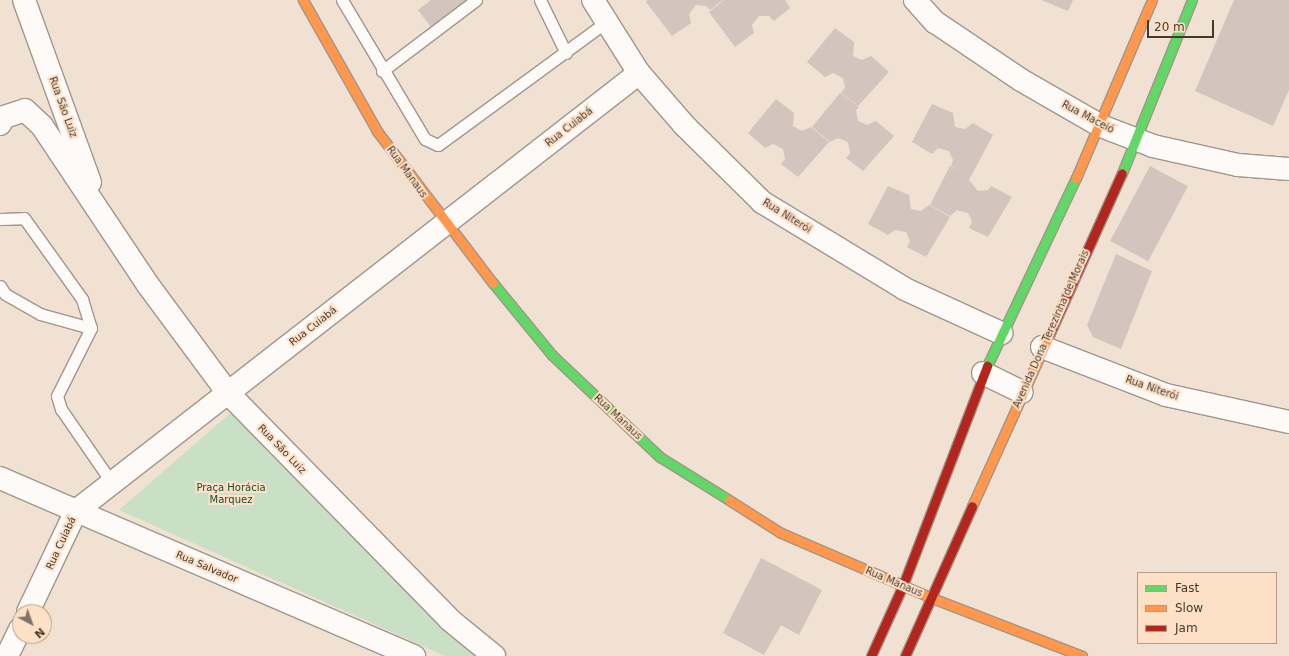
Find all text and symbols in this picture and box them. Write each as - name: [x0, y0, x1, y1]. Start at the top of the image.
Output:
- scale bar: [1149, 12, 1216, 38]
- text: 20 m: [1154, 20, 1185, 34]
- street label: Rua São Luiz: [46, 75, 80, 139]
- street label: Rua Maceió: [1060, 98, 1116, 136]
- street label: Rua Cuiabá: [543, 105, 595, 149]
- street label: Rua Manaus: [384, 144, 430, 200]
- street label: Rua Niterói: [760, 196, 814, 236]
- street label: Avenida Dona Terezinha de Morais: [1011, 248, 1091, 410]
- street label: Rua Cuiabá: [287, 304, 339, 348]
- street label: Rua Niterói: [1124, 373, 1180, 403]
- street label: Rua Manaus: [592, 392, 644, 442]
- street label: Rua São Luiz: [256, 422, 308, 476]
- park label: Praça Horácia Marquez: [196, 481, 266, 504]
- street label: Rua Cuiabá: [44, 515, 78, 571]
- street label: Rua Salvador: [174, 549, 240, 585]
- street label: Rua Manaus: [864, 565, 924, 599]
- legend: [1137, 572, 1277, 644]
- text: Fast: [1175, 581, 1199, 595]
- text: Slow: [1175, 601, 1203, 615]
- north arrow: [12, 604, 52, 644]
- text: Jam: [1175, 621, 1198, 635]
- text: N: [32, 625, 47, 641]

